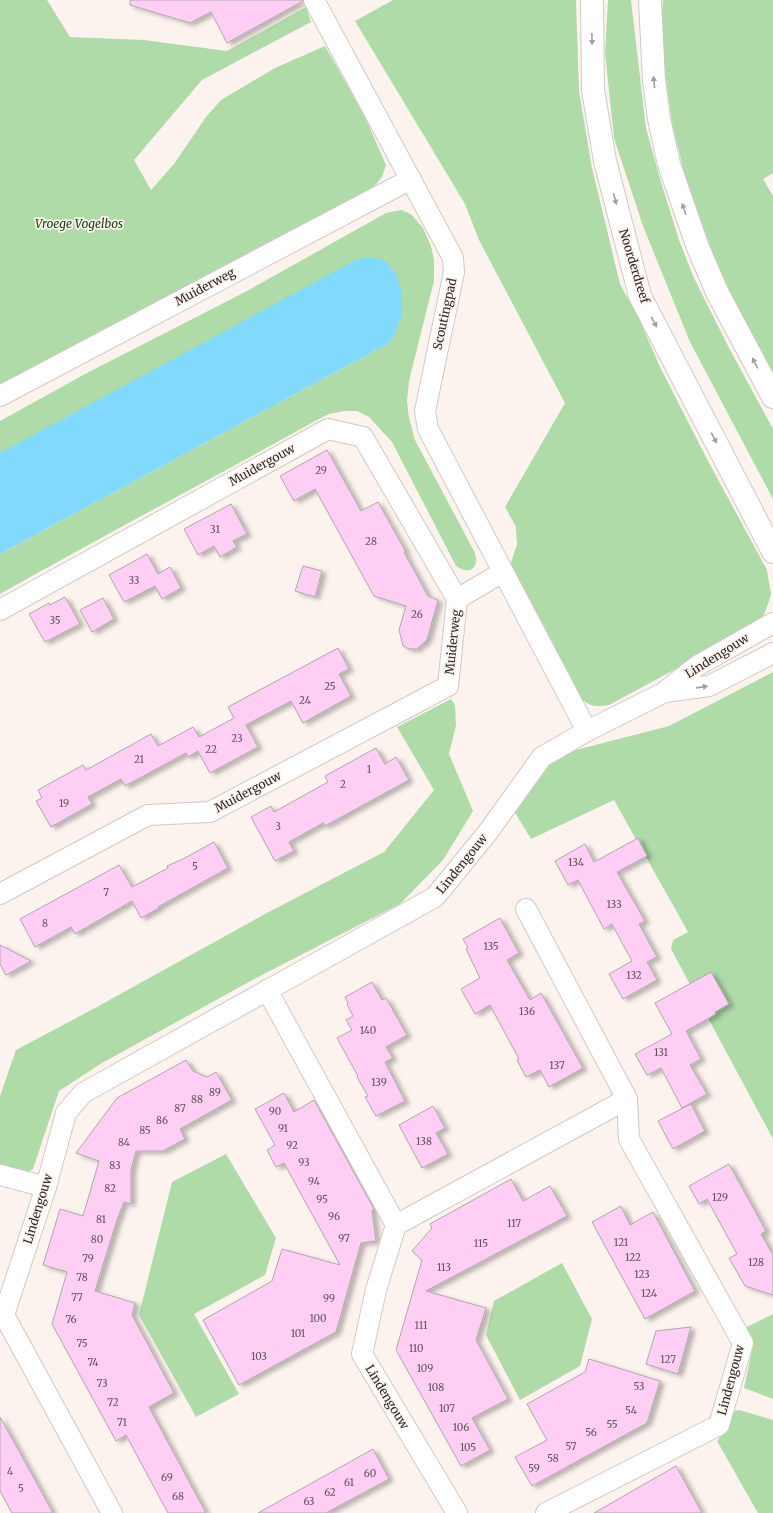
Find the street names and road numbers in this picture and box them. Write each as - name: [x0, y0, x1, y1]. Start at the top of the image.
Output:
- street label: Noorderdreef: [616, 227, 653, 305]
- street label: Muiderweg: [172, 264, 238, 309]
- street label: Scoutingpad: [430, 277, 459, 351]
- street label: Muidergouw: [226, 440, 298, 489]
- street label: Muiderweg: [442, 608, 463, 675]
- street label: Lindengouw: [682, 630, 752, 681]
- street label: Muidergouw: [212, 767, 284, 815]
- street label: Lindengouw: [433, 830, 491, 896]
- street label: Lindengouw: [20, 1171, 56, 1246]
- street label: Lindengouw: [714, 1342, 747, 1417]
- street label: Lindengouw: [362, 1362, 413, 1432]

